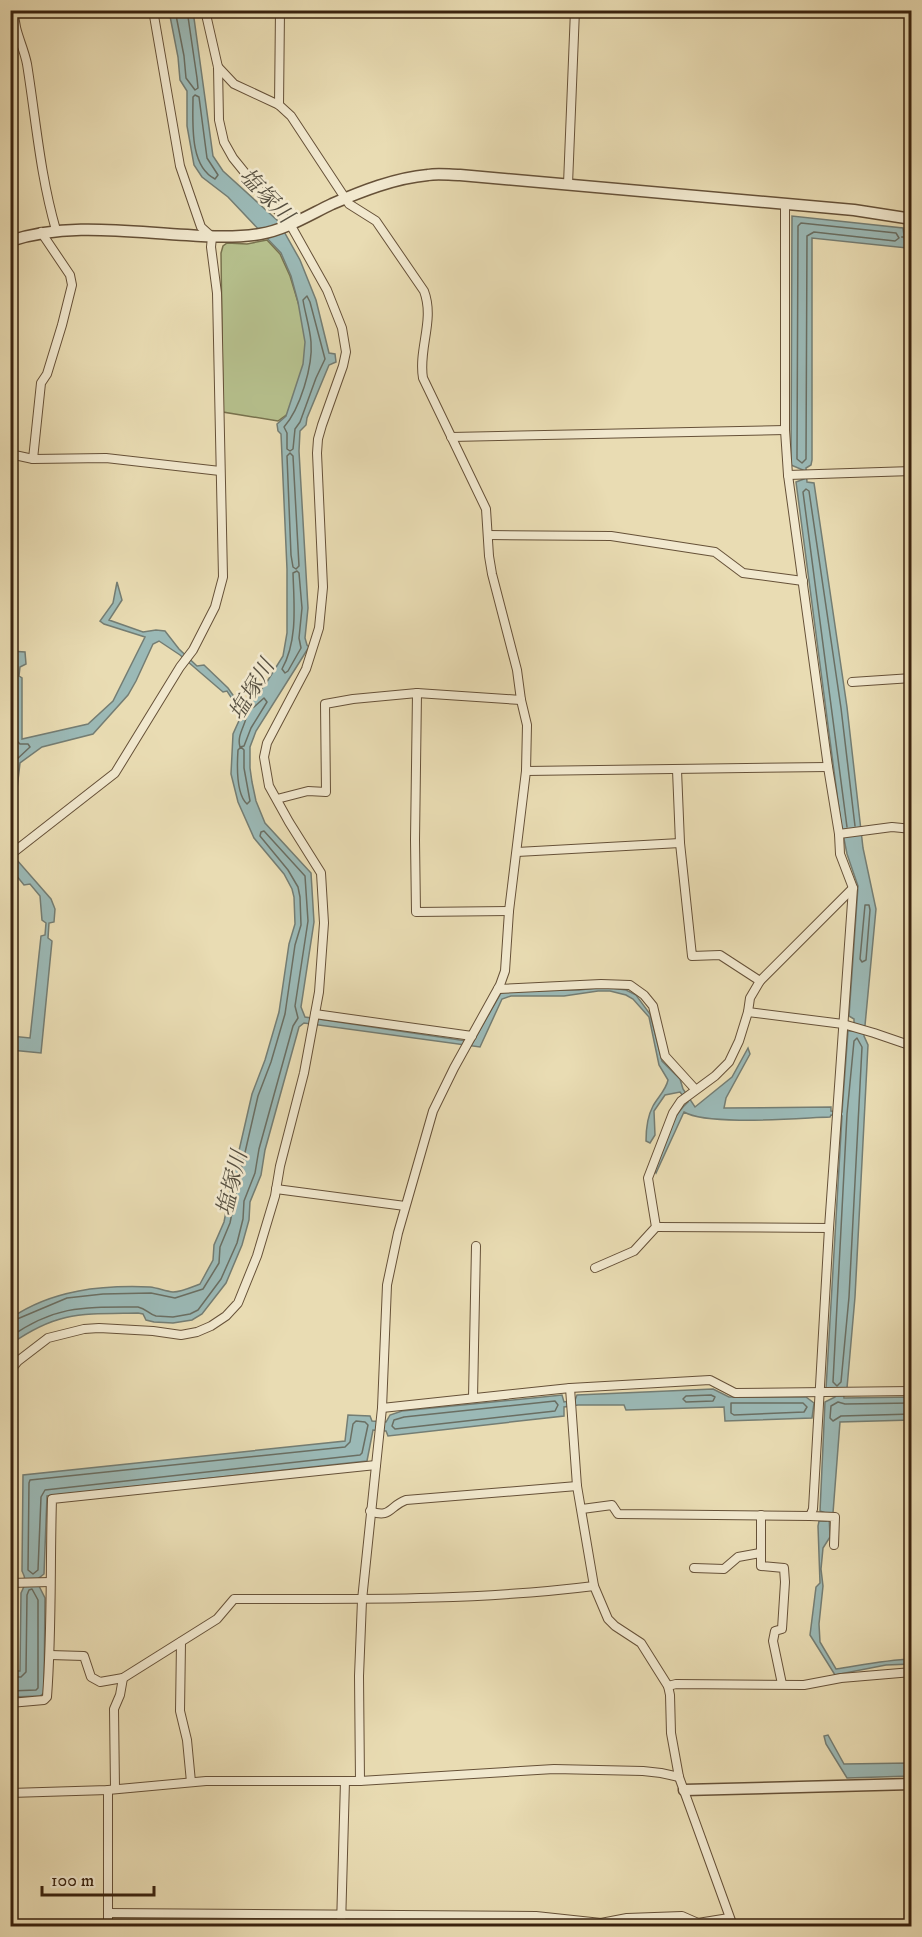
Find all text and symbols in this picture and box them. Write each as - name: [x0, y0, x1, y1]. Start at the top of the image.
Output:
- water label: 塩塚川: [233, 163, 300, 231]
- water label: 塩塚川: [224, 653, 282, 725]
- water label: 塩塚川: [211, 1146, 254, 1219]
- scale bar: [42, 1859, 154, 1897]
- text: 100 m: [51, 1870, 94, 1892]

